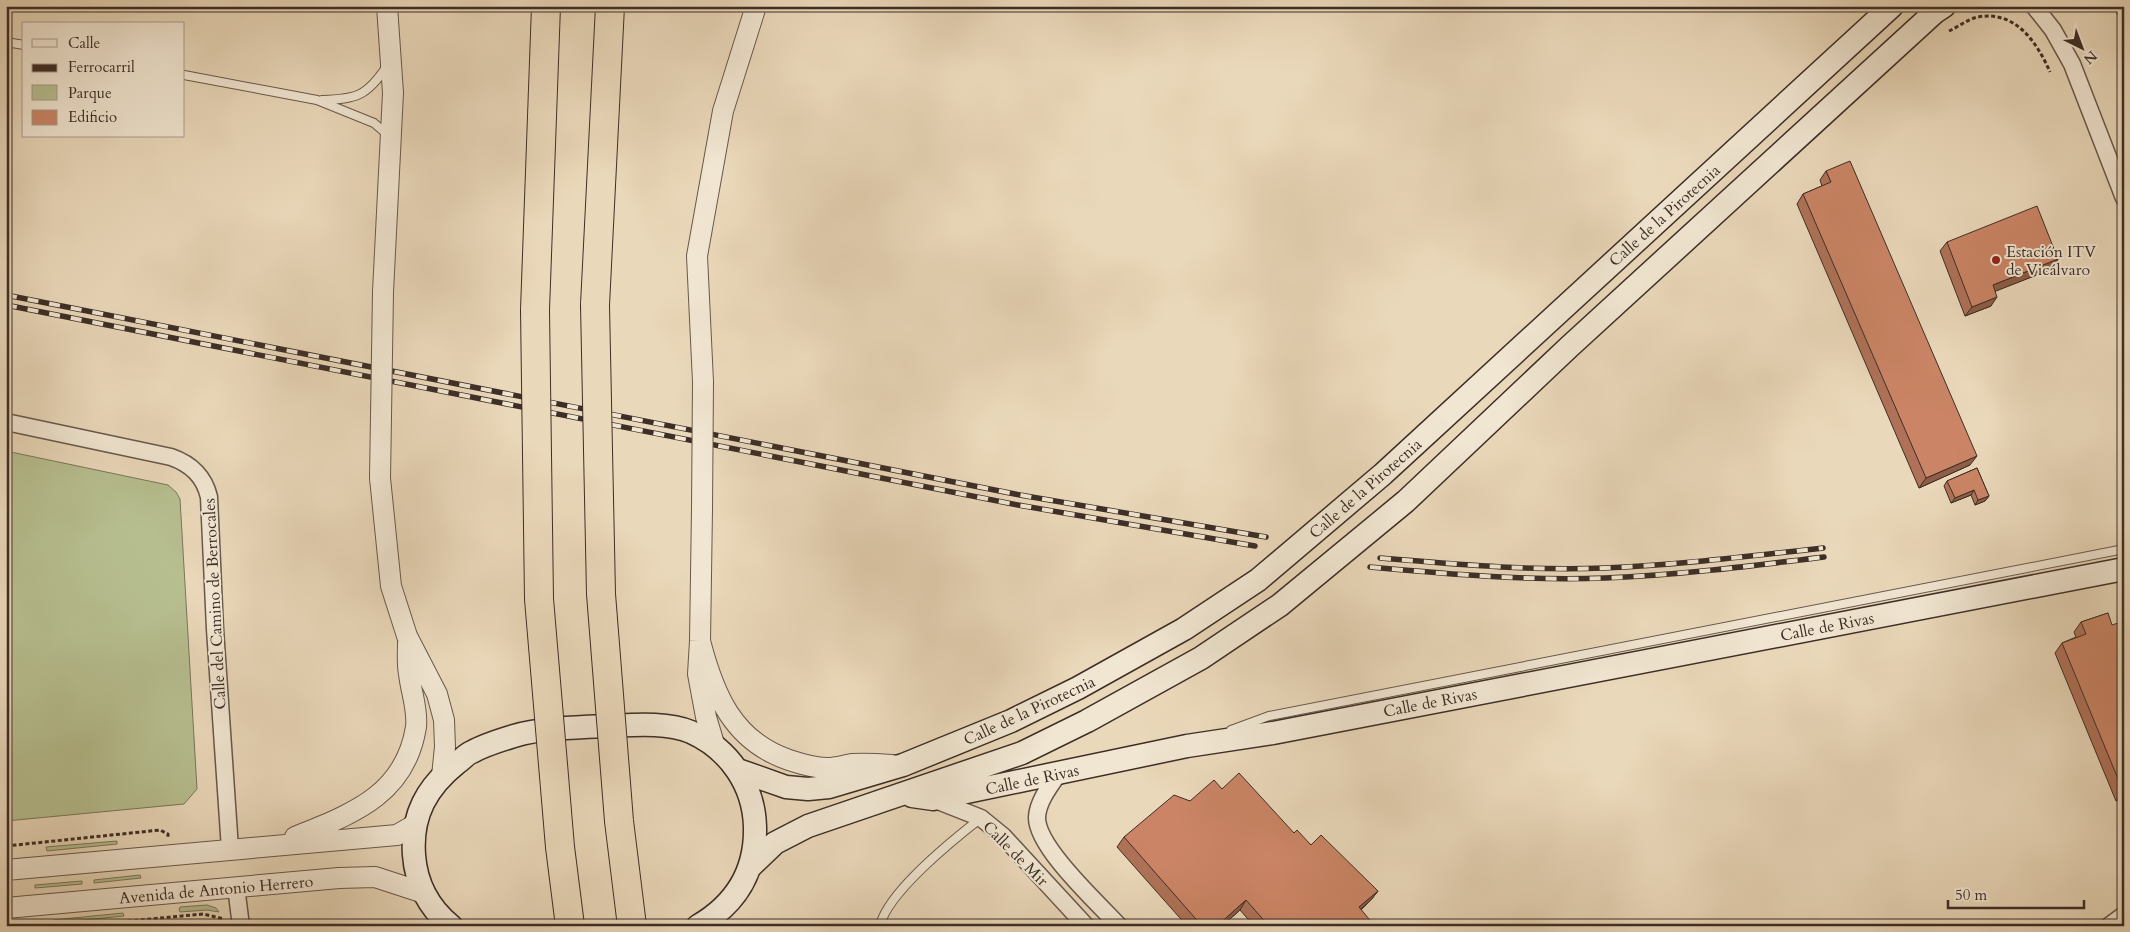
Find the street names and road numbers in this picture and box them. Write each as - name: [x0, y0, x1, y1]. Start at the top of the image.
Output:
- street label: Calle de la Pirotecnia: [1604, 160, 1725, 272]
- street label: Calle de la Pirotecnia: [1305, 434, 1427, 544]
- street label: Calle del Camino de Berrocales: [198, 498, 232, 710]
- street label: Calle de Rivas: [1779, 607, 1876, 647]
- street label: Calle de la Pirotecnia: [960, 671, 1099, 751]
- street label: Calle de Rivas: [1382, 683, 1479, 723]
- street label: Calle de Rivas: [984, 759, 1081, 801]
- street label: Calle de Mir: [978, 816, 1053, 891]
- street label: Avenida de Antonio Herrero: [118, 871, 314, 909]

